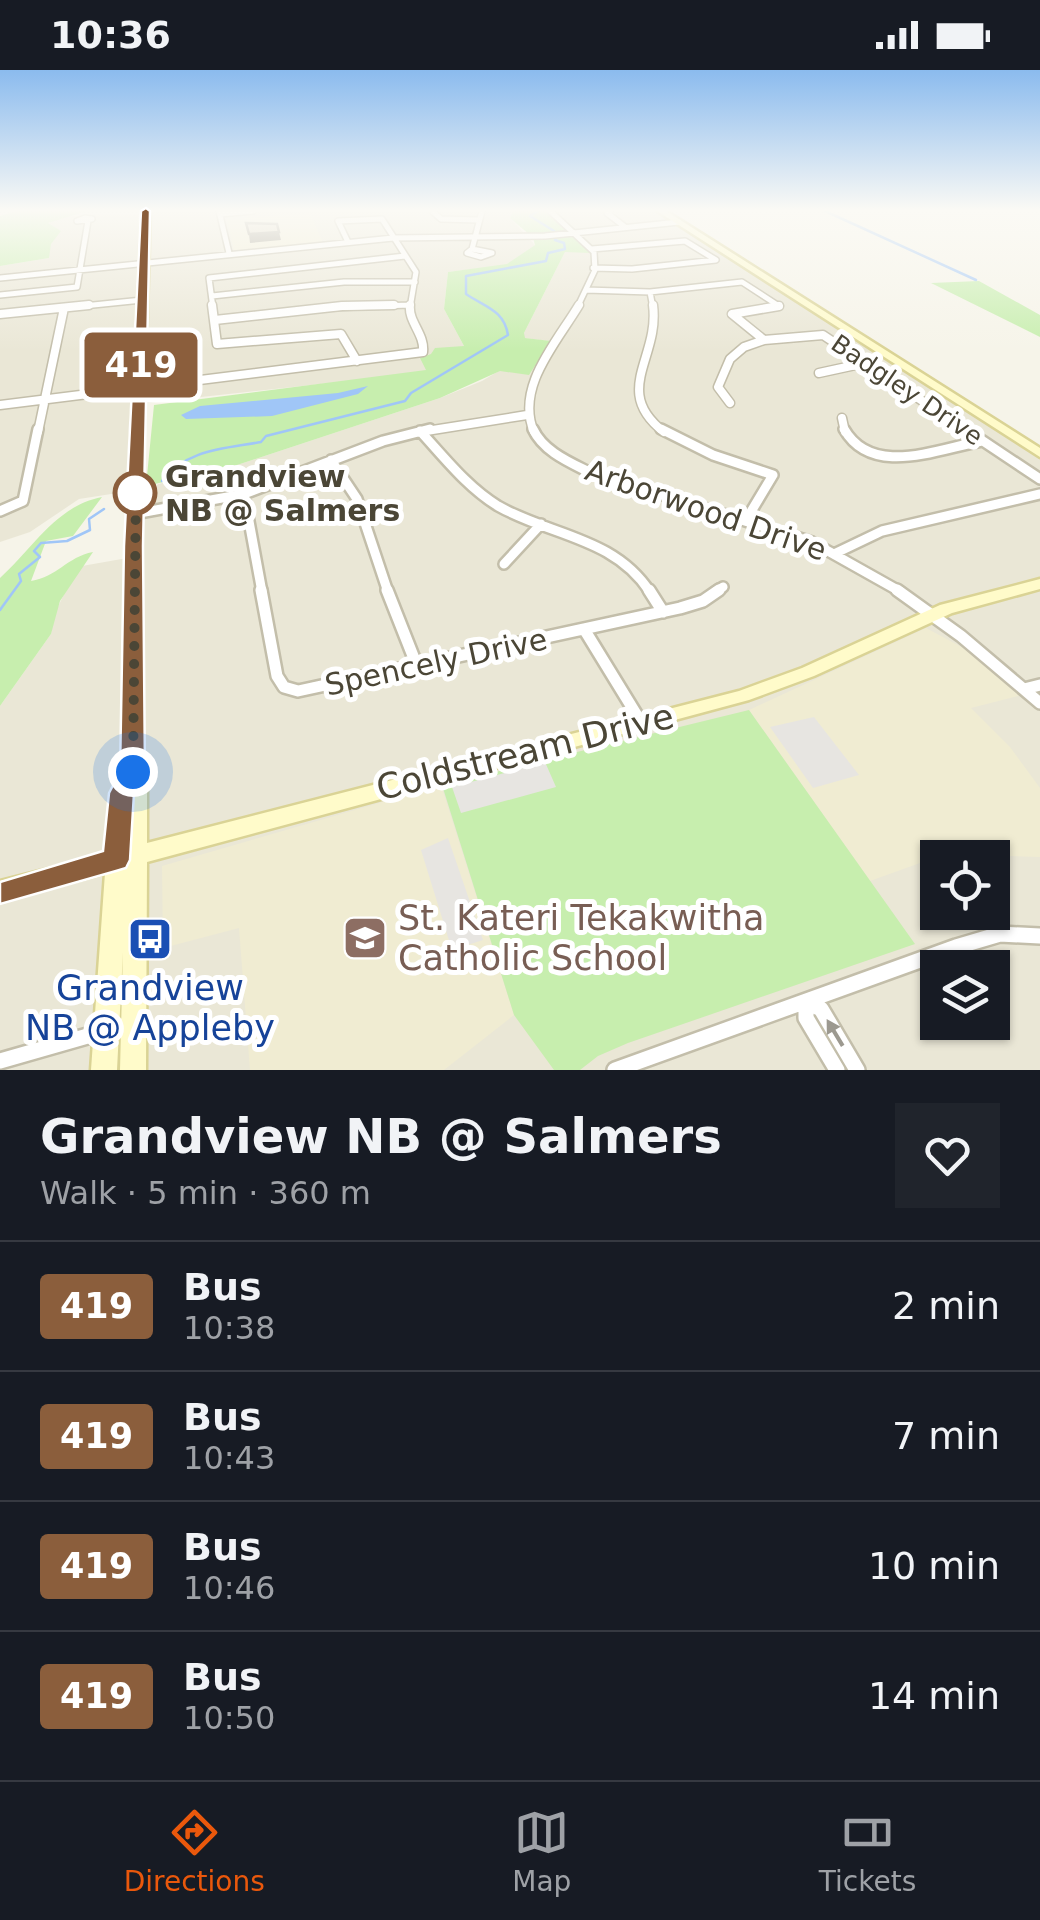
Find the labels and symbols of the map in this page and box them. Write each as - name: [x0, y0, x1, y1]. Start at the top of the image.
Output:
- street label: Badgley Drive: [826, 329, 988, 451]
- line badge: 419: [84, 332, 198, 398]
- street label: Arborwood Drive: [581, 452, 831, 568]
- place label: Grandview NB @ Salmers: [165, 459, 400, 528]
- marker: Grandview NB @ Salmers: [114, 472, 156, 514]
- street label: Spencely Drive: [322, 621, 550, 703]
- street label: Coldstream Drive: [372, 696, 678, 808]
- your location: [108, 747, 158, 797]
- place label: St. Kateri Tekakwitha Catholic School: [398, 898, 765, 978]
- school or university icon: St. Kateri Tekakwitha Catholic School: [342, 915, 388, 961]
- bus stop icon: Grandview NB @ Appleby: [127, 916, 173, 962]
- place label: Grandview NB @ Appleby: [25, 968, 275, 1048]
- one-way arrow: [827, 1019, 844, 1047]

